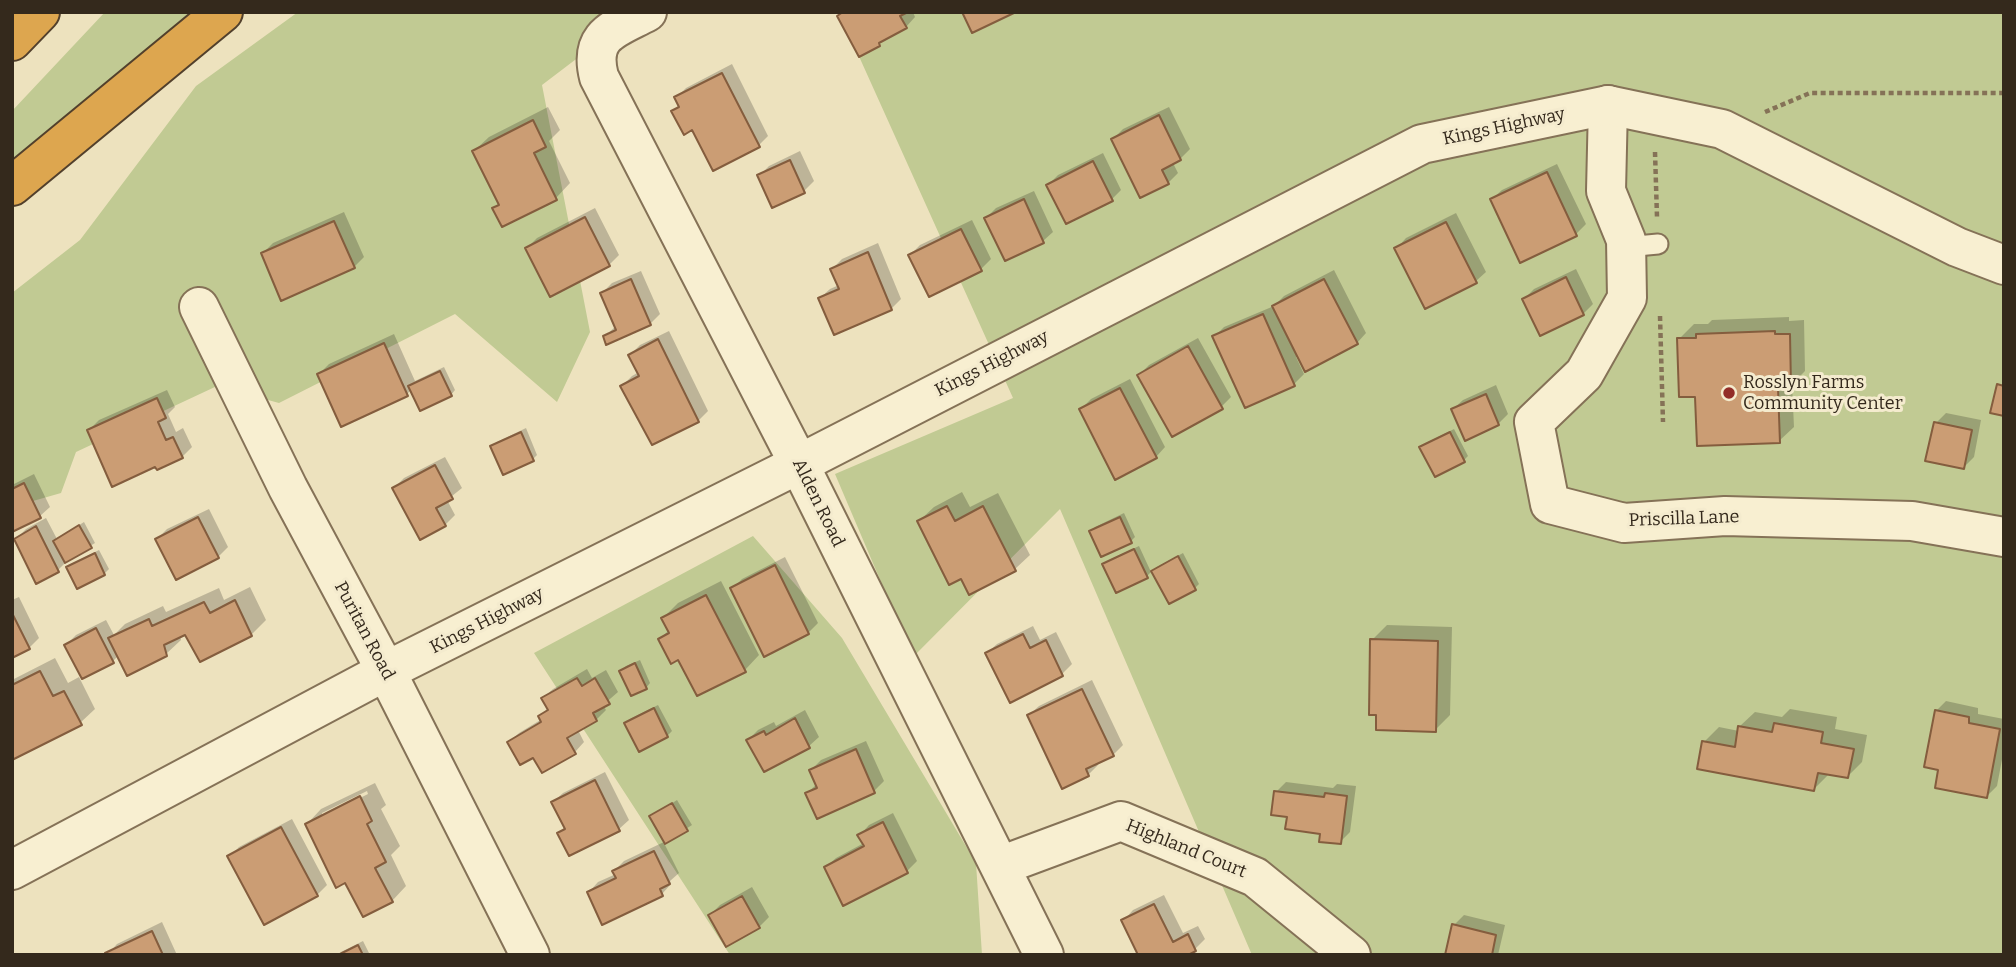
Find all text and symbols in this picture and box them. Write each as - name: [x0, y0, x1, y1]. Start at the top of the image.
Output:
- street label: Kings Highway: [1441, 104, 1567, 150]
- street label: Kings Highway: [932, 326, 1052, 402]
- place label: Rosslyn Farms Community Center: [1743, 372, 1903, 414]
- marker: Rosslyn Farms Community Center: [1721, 385, 1737, 401]
- street label: Alden Road: [787, 455, 849, 551]
- street label: Priscilla Lane: [1628, 506, 1740, 532]
- street label: Puritan Road: [329, 578, 399, 684]
- street label: Kings Highway: [427, 583, 547, 659]
- street label: Highland Court: [1122, 815, 1250, 883]

